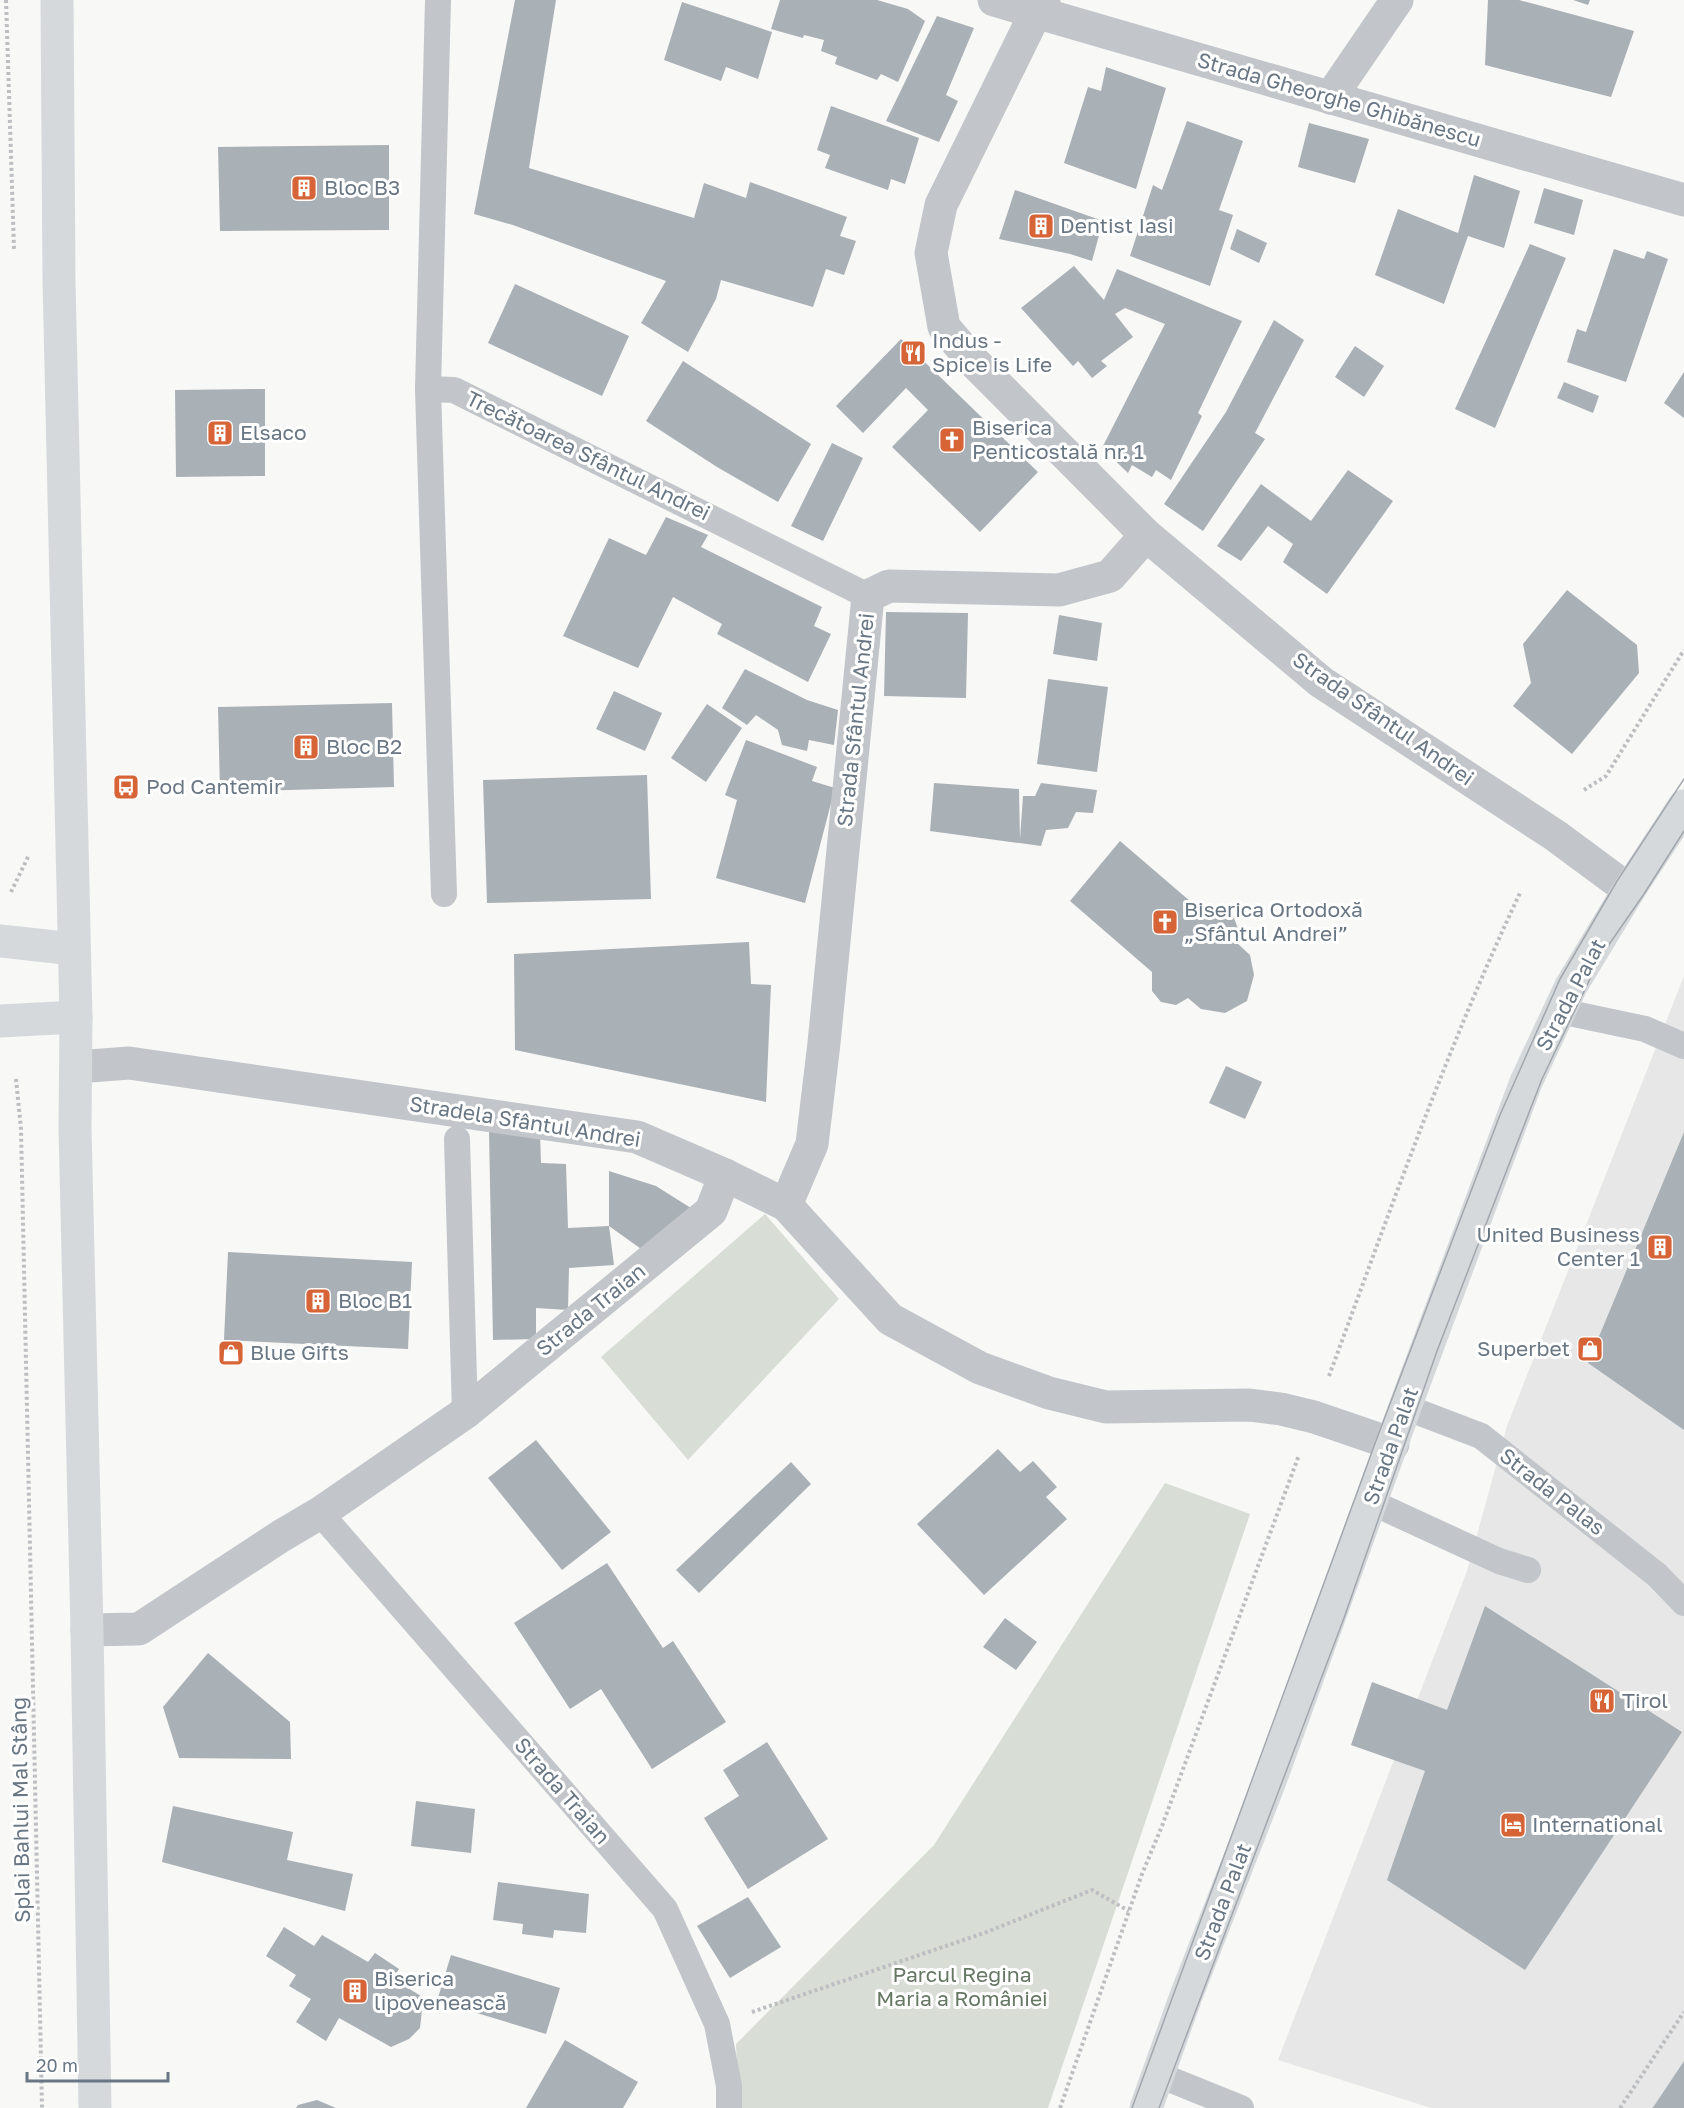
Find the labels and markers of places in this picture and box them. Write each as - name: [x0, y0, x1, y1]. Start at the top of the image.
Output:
- building icon: Bloc B3: [289, 173, 319, 203]
- place label: Bloc B3: [324, 174, 400, 200]
- building icon: Dentist Iasi: [1026, 211, 1056, 241]
- place label: Dentist Iasi: [1060, 212, 1174, 238]
- place label: Indus - Spice is Life: [932, 327, 1052, 377]
- restaurant icon: Indus - Spice is Life: [898, 338, 928, 368]
- place label: Biserica Penticostală nr. 1: [972, 414, 1144, 464]
- building icon: Elsaco: [205, 418, 235, 448]
- place label: Elsaco: [240, 419, 307, 445]
- church icon: Biserica Penticostală nr. 1: [937, 425, 967, 455]
- building icon: Bloc B2: [291, 732, 321, 762]
- place label: Bloc B2: [326, 733, 402, 759]
- bus stop icon: Pod Cantemir: [111, 772, 141, 802]
- place label: Pod Cantemir: [146, 773, 282, 799]
- place label: Biserica Ortodoxă „Sfântul Andrei”: [1184, 896, 1363, 946]
- church icon: Biserica Ortodoxă „Sfântul Andrei”: [1150, 907, 1180, 937]
- place label: United Business Center 1: [1476, 1221, 1640, 1271]
- building icon: United Business Center 1: [1645, 1232, 1675, 1262]
- building icon: Bloc B1: [303, 1286, 333, 1316]
- place label: Bloc B1: [338, 1287, 412, 1313]
- shop icon: Superbet: [1575, 1334, 1605, 1364]
- place label: Superbet: [1477, 1335, 1570, 1361]
- shop icon: Blue Gifts: [216, 1338, 246, 1368]
- place label: Blue Gifts: [250, 1339, 349, 1365]
- restaurant icon: Tirol: [1587, 1686, 1617, 1716]
- place label: Tirol: [1622, 1687, 1668, 1713]
- hotel icon: International: [1498, 1810, 1528, 1840]
- place label: International: [1532, 1811, 1663, 1837]
- place label: Biserica lipovenească: [374, 1965, 506, 2015]
- building icon: Biserica lipovenească: [340, 1976, 370, 2006]

